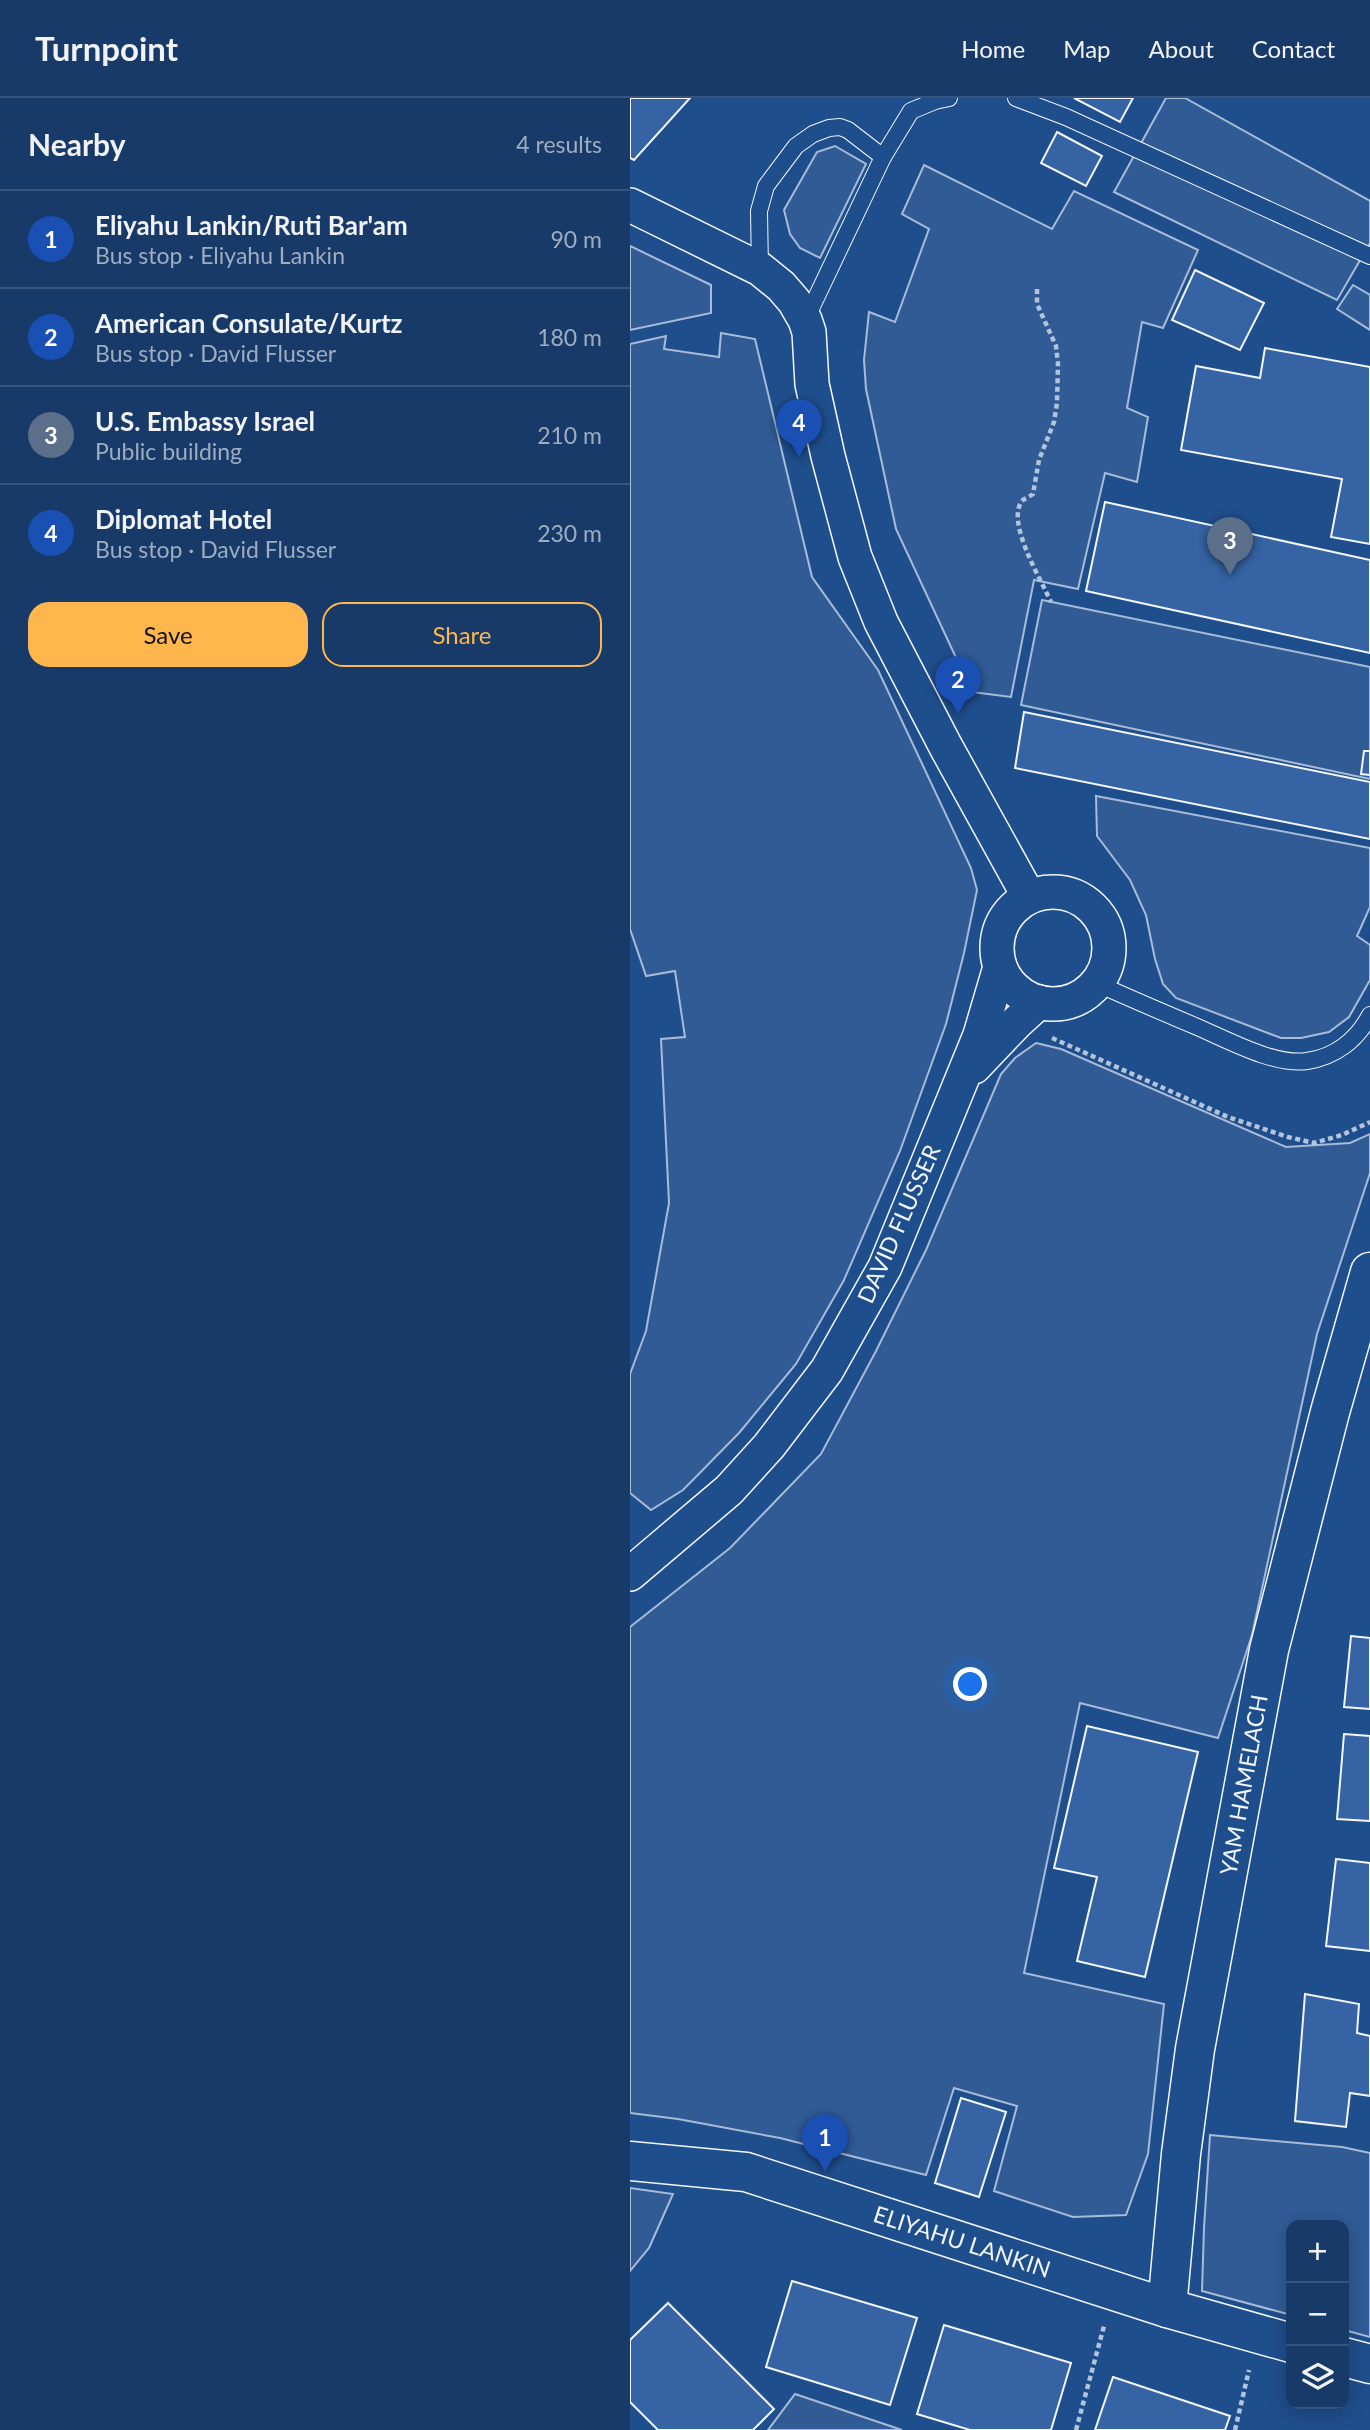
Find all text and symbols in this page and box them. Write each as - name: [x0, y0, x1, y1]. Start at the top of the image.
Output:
- text: Turnpoint: [35, 28, 178, 68]
- text: Home: [961, 34, 1025, 63]
- text: Map: [1063, 34, 1111, 63]
- text: About: [1149, 34, 1214, 63]
- text: Contact: [1252, 34, 1335, 63]
- text: Nearby: [28, 126, 126, 162]
- text: 4 results: [516, 130, 602, 158]
- text: Eliyahu Lankin/Ruti Bar'am: [95, 209, 408, 241]
- text: 1: [44, 225, 58, 253]
- text: 90 m: [551, 225, 602, 253]
- text: Bus stop · Eliyahu Lankin: [95, 241, 345, 269]
- text: American Consulate/Kurtz: [95, 307, 403, 339]
- text: 2: [44, 323, 58, 351]
- text: 180 m: [537, 323, 602, 351]
- text: Bus stop · David Flusser: [95, 339, 336, 367]
- pin: 4: [776, 399, 822, 457]
- text: U.S. Embassy Israel: [95, 405, 315, 437]
- text: 3: [44, 421, 58, 449]
- text: 210 m: [537, 421, 602, 449]
- text: Public building: [95, 437, 242, 465]
- text: Diplomat Hotel: [95, 503, 272, 535]
- pin: 3: [1207, 517, 1253, 575]
- text: 4: [44, 519, 58, 547]
- text: 230 m: [537, 519, 602, 547]
- text: Bus stop · David Flusser: [95, 535, 336, 563]
- button: Save: [28, 602, 308, 667]
- button: Share: [322, 602, 602, 667]
- pin: 2: [935, 656, 981, 714]
- street label: DAVID FLUSSER: [851, 1139, 946, 1307]
- your location: [953, 1667, 987, 1701]
- street label: YAM HAMELACH: [1213, 1692, 1273, 1877]
- pin: 1: [802, 2114, 848, 2172]
- street label: ELIYAHU LANKIN: [870, 2199, 1054, 2283]
- map controls: [1286, 2220, 1349, 2409]
- button: +: [1286, 2220, 1349, 2283]
- button: −: [1286, 2283, 1349, 2346]
- button: layers: [1286, 2346, 1349, 2409]

